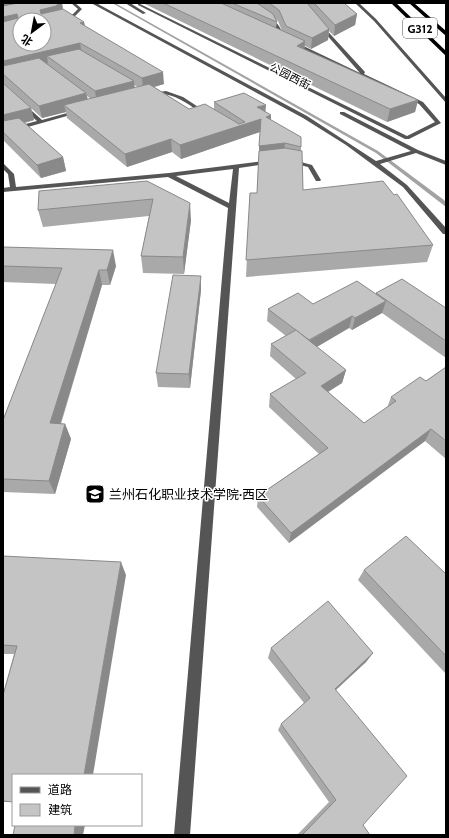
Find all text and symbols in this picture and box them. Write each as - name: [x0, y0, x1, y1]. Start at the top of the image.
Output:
- north arrow: [12, 12, 52, 52]
- road number: G312: [403, 18, 437, 38]
- text: 北: [18, 32, 35, 49]
- street label: 公园西街: [267, 60, 313, 92]
- school or university icon: 兰州石化职业技术学院·西区: [84, 483, 106, 505]
- place label: 兰州石化职业技术学院·西区: [109, 486, 268, 502]
- legend: [12, 774, 142, 826]
- text: 道路: [48, 782, 72, 797]
- text: 建筑: [48, 802, 72, 817]

